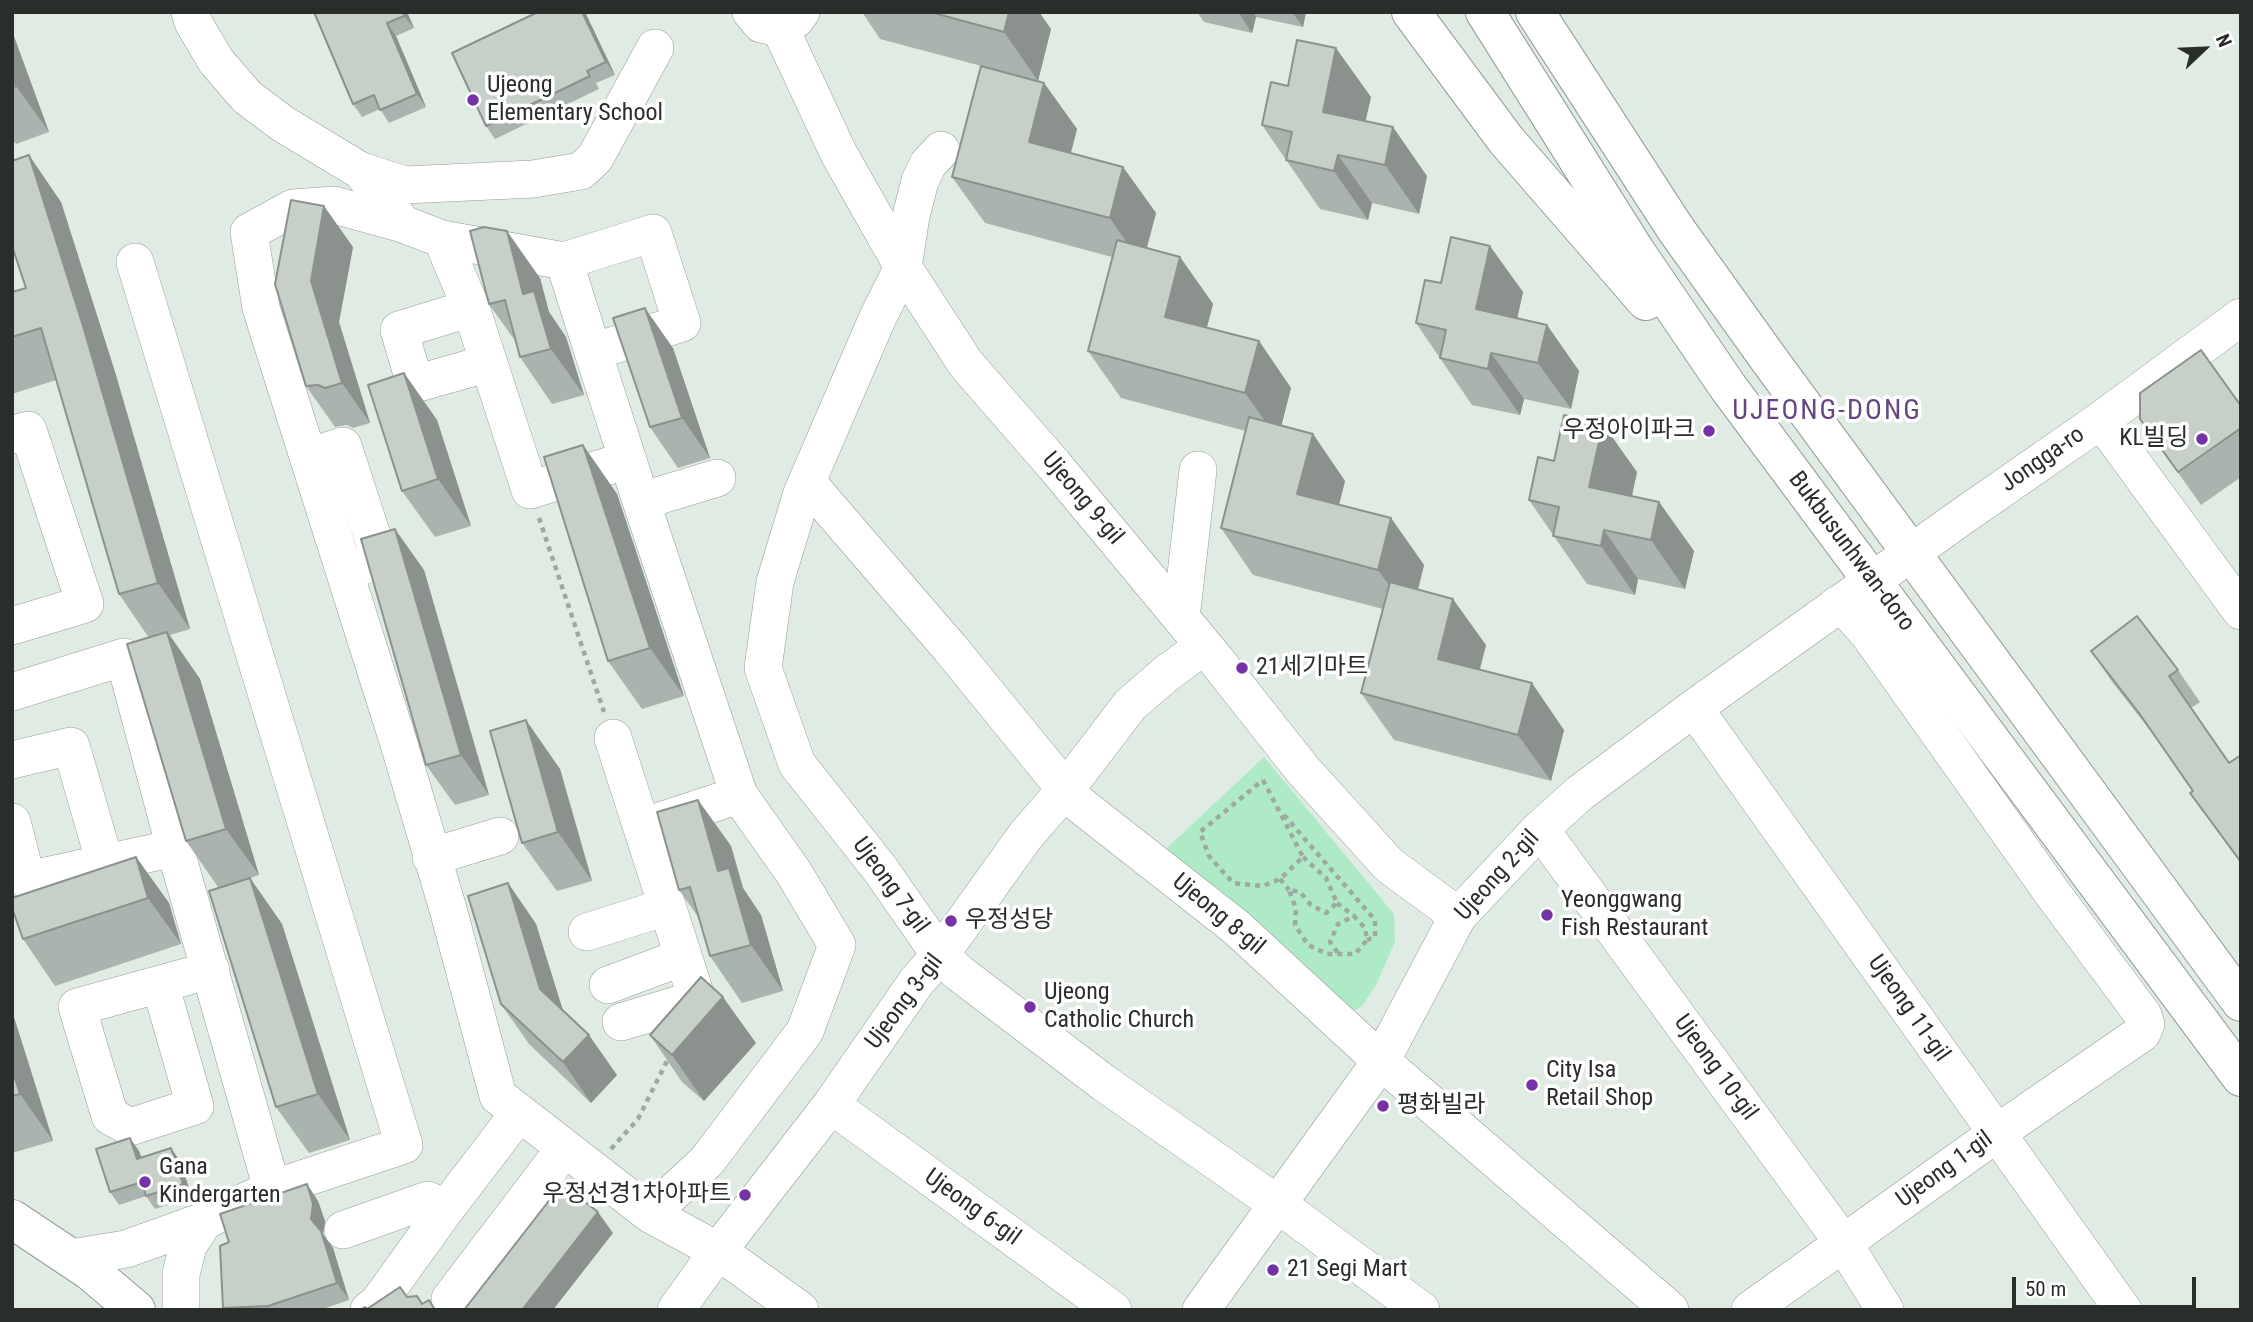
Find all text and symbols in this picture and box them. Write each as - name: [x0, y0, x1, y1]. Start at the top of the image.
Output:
- north arrow: [2169, 14, 2239, 84]
- text: N: [2211, 31, 2237, 50]
- place label: Ujeong Elementary School: [487, 72, 663, 128]
- marker: Ujeong Elementary School: [465, 92, 481, 108]
- district label: UJEONG-DONG: [1734, 395, 1920, 429]
- place label: 우정아이파크: [1563, 417, 1695, 445]
- street label: Jongga-ro: [1996, 421, 2090, 499]
- marker: 우정아이파크: [1701, 423, 1717, 439]
- place label: KL빌딩: [2119, 425, 2188, 453]
- marker: KL빌딩: [2194, 431, 2210, 447]
- street label: Ujeong 9-gil: [1035, 447, 1129, 551]
- street label: Bukbusunhwan-doro: [1782, 466, 1920, 638]
- place label: 21세기마트: [1256, 654, 1368, 682]
- marker: 21세기마트: [1234, 660, 1250, 676]
- street label: Ujeong 2-gil: [1450, 825, 1546, 927]
- street label: Ujeong 7-gil: [846, 832, 934, 940]
- street label: Ujeong 8-gil: [1166, 868, 1270, 962]
- place label: Yeonggwang Fish Restaurant: [1561, 887, 1708, 943]
- place label: 우정성당: [965, 907, 1053, 935]
- marker: Yeonggwang Fish Restaurant: [1539, 907, 1555, 923]
- marker: 우정성당: [943, 913, 959, 929]
- street label: Ujeong 3-gil: [860, 949, 950, 1055]
- street label: Ujeong 11-gil: [1861, 950, 1955, 1068]
- place label: Ujeong Catholic Church: [1044, 979, 1194, 1035]
- marker: Ujeong Catholic Church: [1022, 999, 1038, 1015]
- street label: Ujeong 10-gil: [1667, 1010, 1763, 1126]
- place label: City Isa Retail Shop: [1546, 1057, 1653, 1113]
- marker: City Isa Retail Shop: [1524, 1077, 1540, 1093]
- place label: 평화빌라: [1397, 1092, 1485, 1120]
- marker: 평화빌라: [1375, 1098, 1391, 1114]
- street label: Ujeong 1-gil: [1891, 1126, 1999, 1214]
- place label: Gana Kindergarten: [159, 1154, 281, 1210]
- street label: Ujeong 6-gil: [918, 1164, 1026, 1252]
- marker: Gana Kindergarten: [137, 1174, 153, 1190]
- place label: 우정선경1차아파트: [543, 1181, 731, 1209]
- marker: 우정선경1차아파트: [737, 1187, 753, 1203]
- place label: 21 Segi Mart: [1287, 1256, 1407, 1284]
- marker: 21 Segi Mart: [1265, 1262, 1281, 1278]
- scale bar: [2015, 1262, 2199, 1306]
- text: 50 m: [2025, 1277, 2066, 1301]

